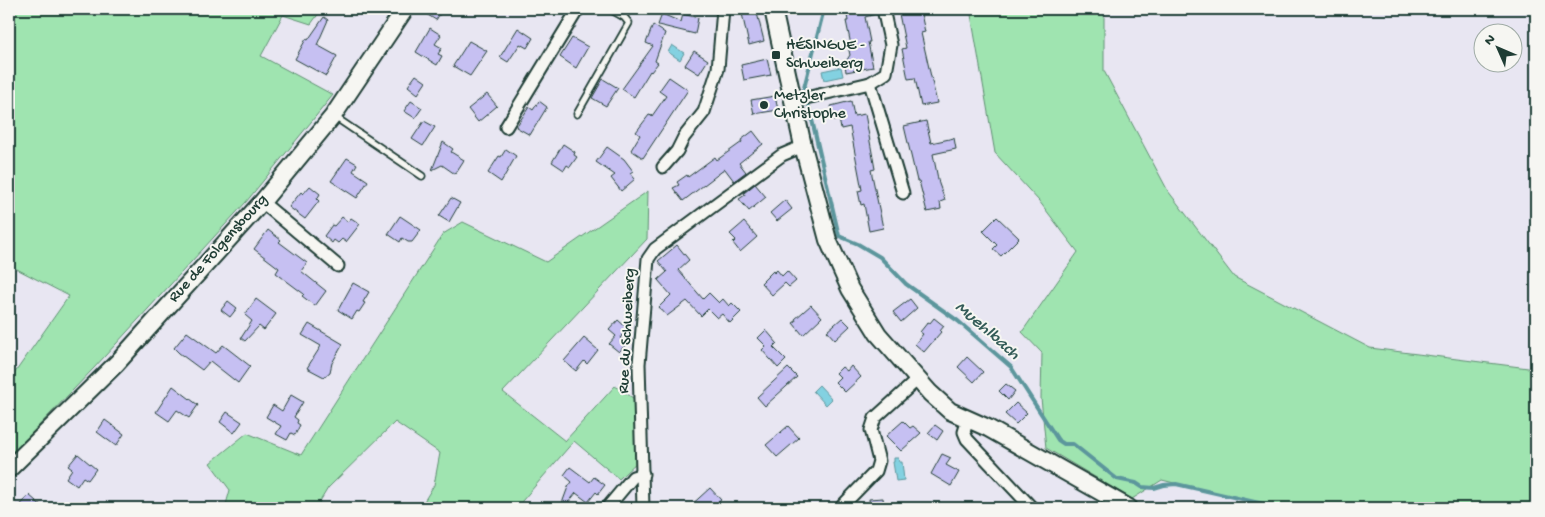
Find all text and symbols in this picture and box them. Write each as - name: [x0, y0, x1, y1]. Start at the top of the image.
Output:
- north arrow: [1472, 22, 1522, 72]
- text: N: [1481, 31, 1500, 50]
- place label: HÉSINGUE - Schweiberg: [786, 37, 865, 74]
- marker: HÉSINGUE - Schweiberg: [770, 49, 782, 61]
- place label: Metzler Christophe: [774, 87, 847, 124]
- marker: Metzler Christophe: [758, 99, 770, 111]
- street label: Rue de Folgensbourg: [165, 191, 273, 307]
- street label: Rue du Schweiberg: [615, 268, 641, 394]
- water label: Muehlbach: [950, 297, 1024, 365]

